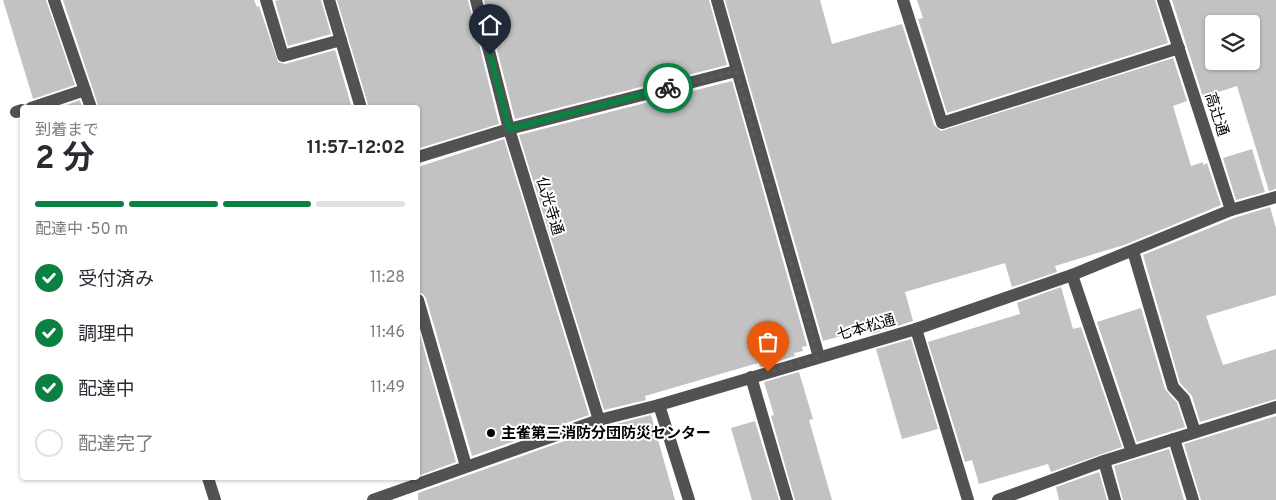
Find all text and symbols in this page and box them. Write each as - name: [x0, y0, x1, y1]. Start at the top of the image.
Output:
- pin: [469, 4, 511, 55]
- icon: home: [476, 11, 504, 39]
- map controls: [1205, 15, 1260, 70]
- button: layers: [1205, 15, 1260, 70]
- courier: [643, 63, 693, 113]
- icon: bike: [654, 74, 682, 102]
- street label: 高辻通: [1200, 90, 1232, 139]
- text: 到着まで: [35, 121, 99, 141]
- text: 11:57–12:02: [307, 136, 405, 160]
- text: 2 分: [35, 140, 95, 180]
- street label: 仏光寺通: [531, 175, 566, 238]
- text: 配達中 · 50 m: [35, 220, 128, 240]
- icon: check: [35, 264, 63, 292]
- text: 受付済み: [78, 268, 154, 292]
- text: 11:28: [370, 268, 405, 288]
- street label: 七本松通: [835, 311, 898, 346]
- icon: check: [35, 319, 63, 347]
- pin: [747, 321, 789, 372]
- text: 調理中: [78, 323, 135, 347]
- text: 11:46: [370, 323, 405, 343]
- icon: bag: [754, 328, 782, 356]
- icon: check: [35, 374, 63, 402]
- text: 配達中: [78, 378, 135, 402]
- text: 11:49: [370, 378, 405, 398]
- place label: 主雀第三消防分団防災センター: [501, 425, 711, 444]
- marker: 主雀第三消防分団防災センター: [485, 427, 497, 439]
- text: 配達完了: [78, 433, 154, 457]

